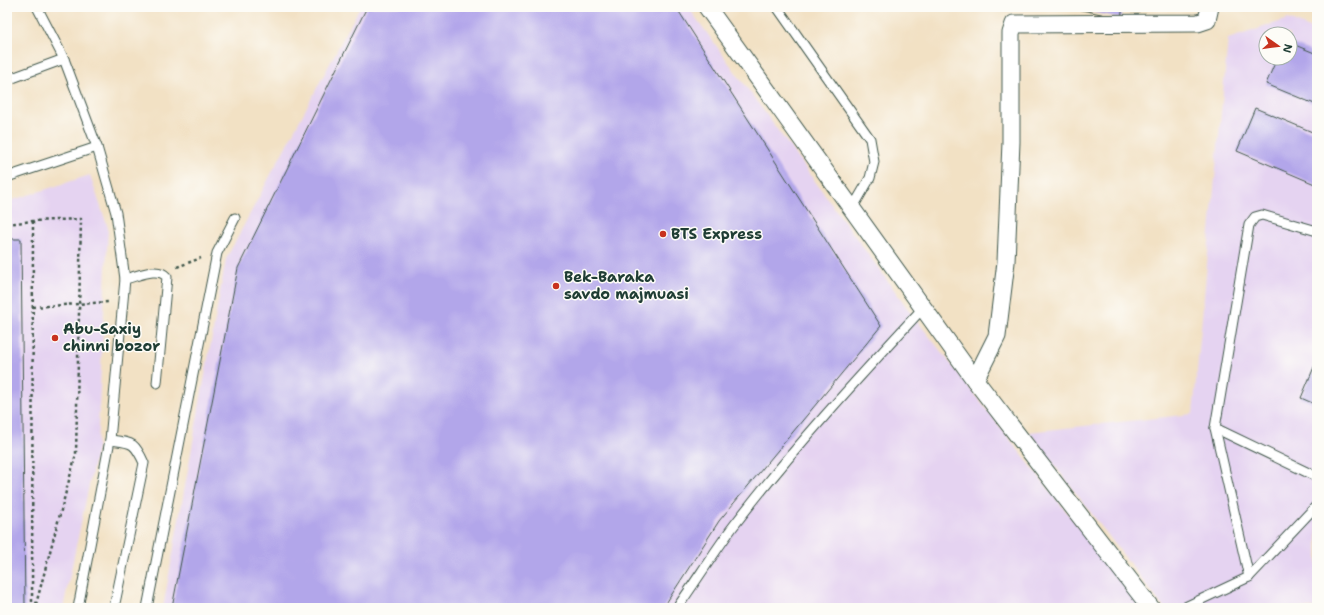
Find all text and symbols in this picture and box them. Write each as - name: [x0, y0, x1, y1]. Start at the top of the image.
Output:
- north arrow: [1258, 26, 1298, 66]
- text: N: [1279, 42, 1296, 55]
- place label: BTS Express: [671, 224, 762, 244]
- marker: BTS Express: [658, 229, 668, 239]
- place label: Bek-Baraka savdo majmuasi: [564, 267, 689, 304]
- marker: Bek-Baraka savdo majmuasi: [551, 281, 561, 291]
- place label: Abu-Saxiy chinni bozor: [63, 319, 160, 356]
- marker: Abu-Saxiy chinni bozor: [50, 333, 60, 343]

